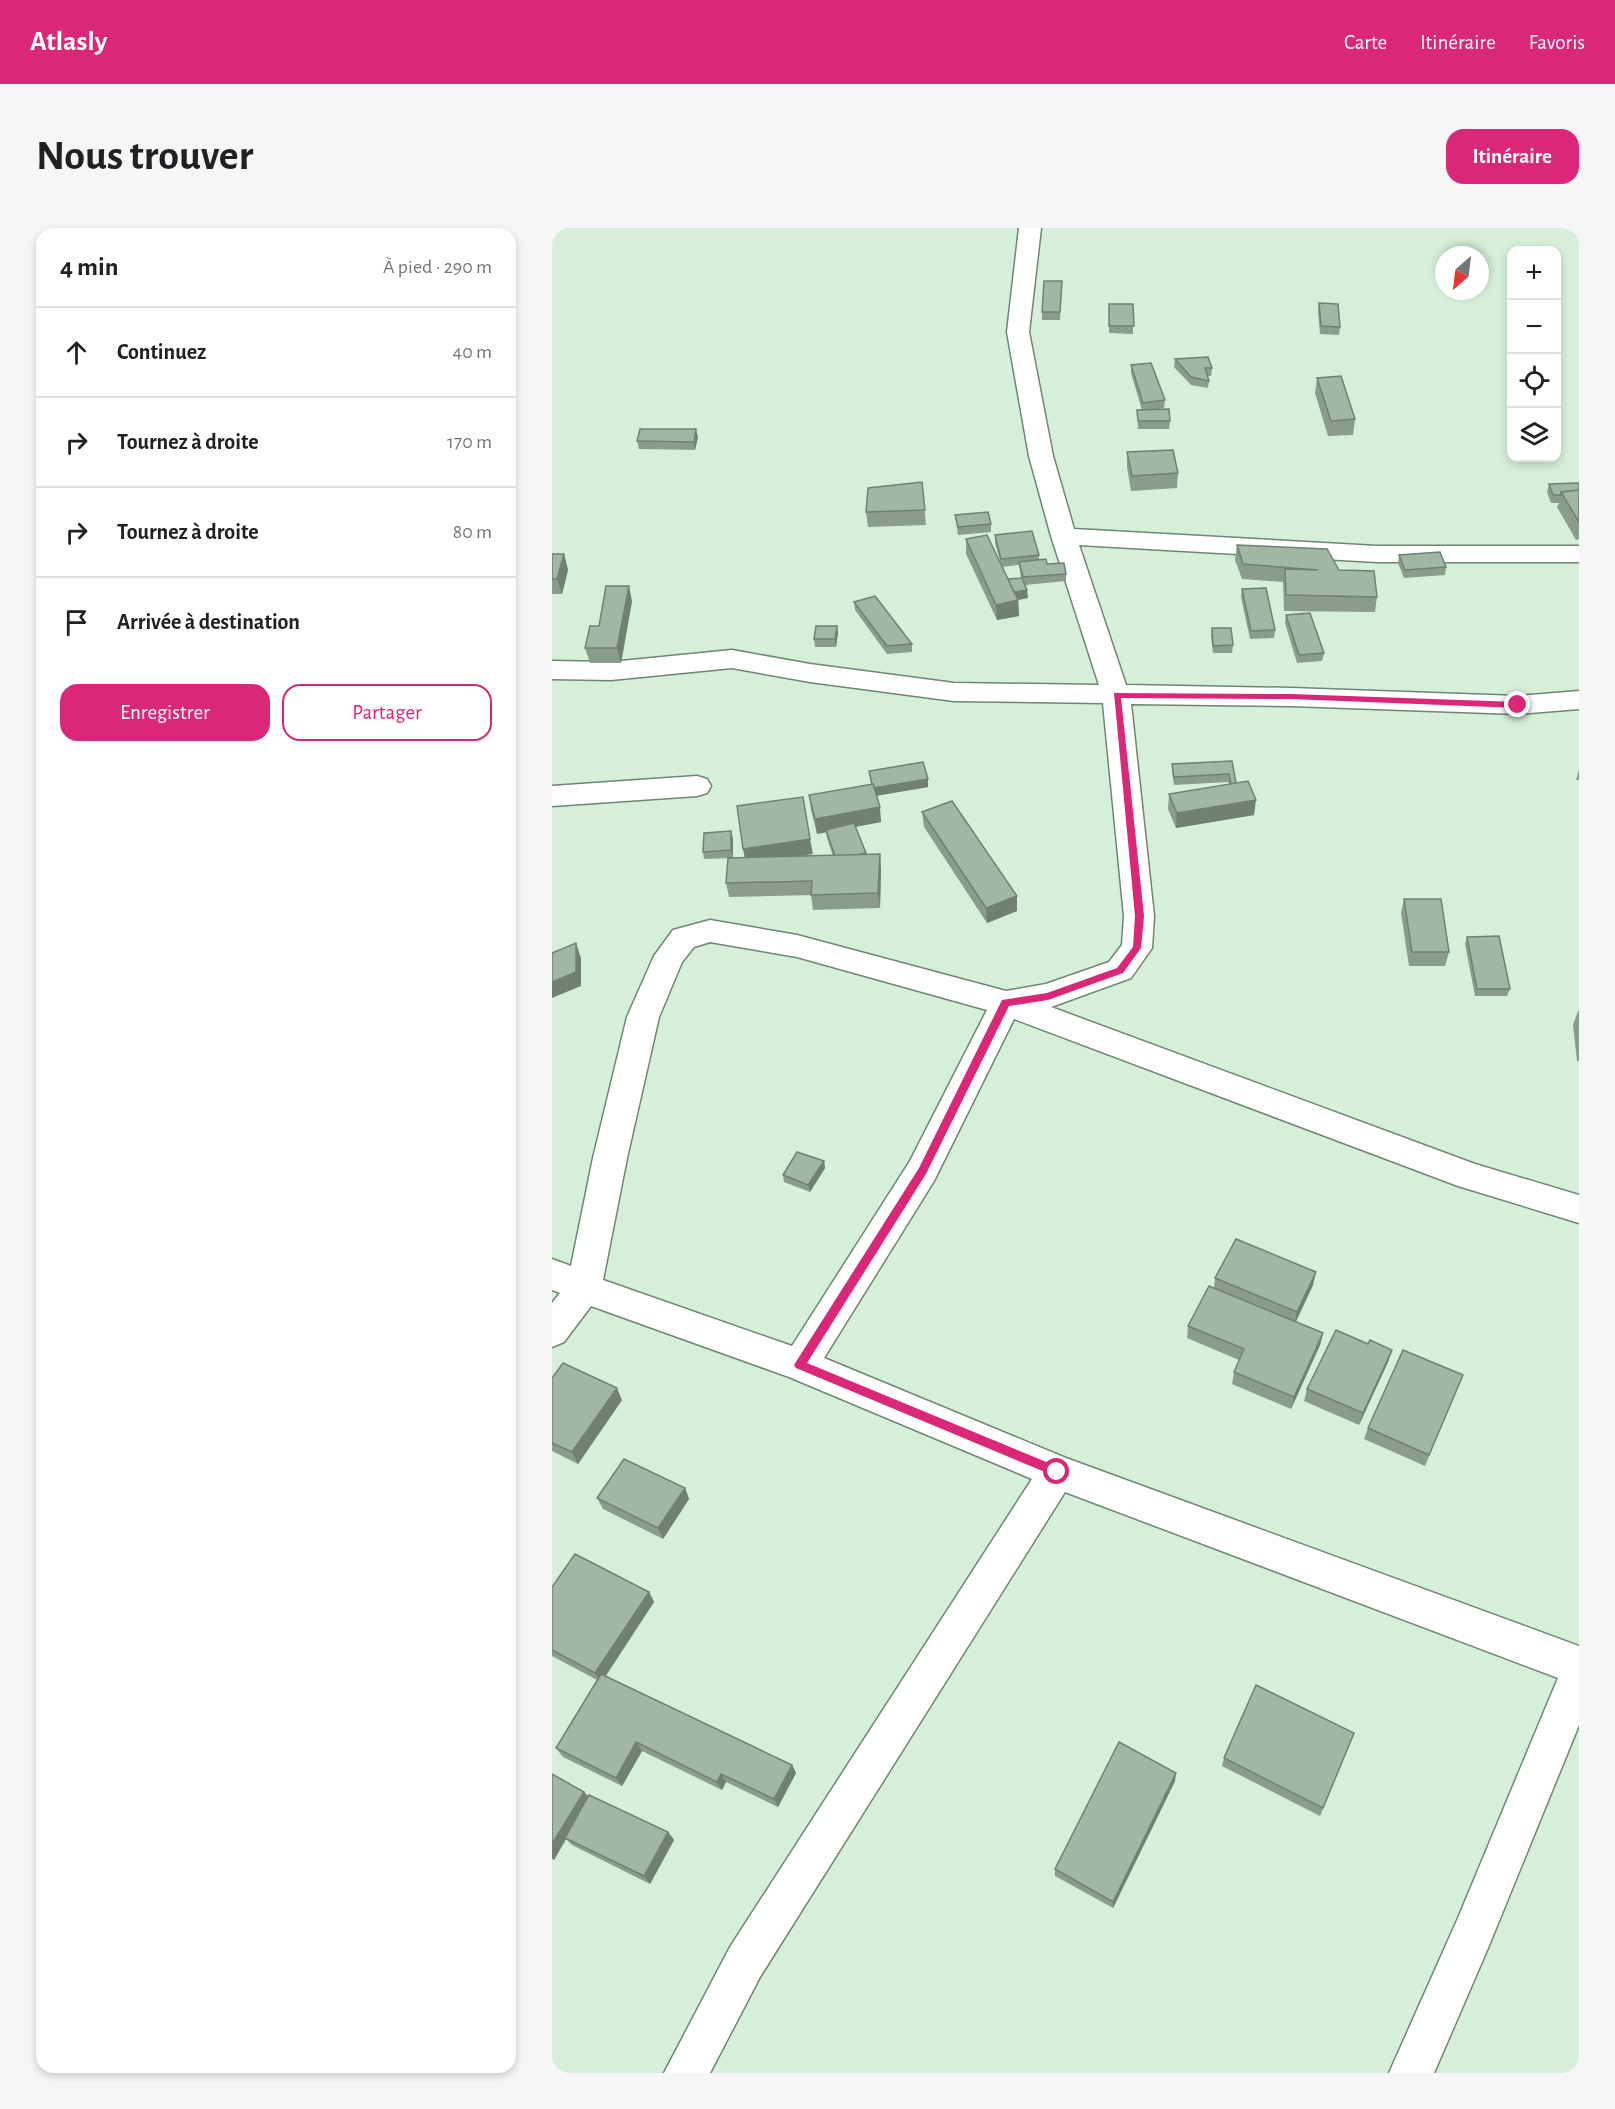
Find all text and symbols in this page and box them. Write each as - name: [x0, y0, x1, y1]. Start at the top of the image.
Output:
- text: Atlasly: [30, 28, 107, 56]
- text: Carte: [1344, 32, 1387, 53]
- text: Itinéraire: [1420, 32, 1496, 53]
- text: Favoris: [1529, 32, 1585, 53]
- button: Itinéraire: [1446, 129, 1579, 184]
- text: Nous trouver: [36, 135, 253, 177]
- north arrow: [1435, 246, 1489, 300]
- map controls: [1507, 246, 1561, 462]
- button: +: [1507, 246, 1561, 300]
- text: 4 min: [60, 254, 119, 280]
- text: À pied · 290 m: [383, 257, 492, 277]
- button: −: [1507, 300, 1561, 354]
- icon: ahead: [60, 336, 93, 369]
- text: Continuez: [117, 341, 206, 363]
- text: 40 m: [453, 342, 492, 362]
- button: locate: [1507, 354, 1561, 408]
- button: layers: [1507, 408, 1561, 462]
- icon: right: [60, 426, 93, 459]
- text: Tournez à droite: [117, 431, 259, 453]
- text: 170 m: [447, 432, 492, 452]
- icon: right: [60, 516, 93, 549]
- text: Tournez à droite: [117, 521, 259, 543]
- text: 80 m: [453, 522, 492, 542]
- icon: arrive: [60, 606, 93, 639]
- text: Arrivée à destination: [117, 611, 300, 633]
- button: Enregistrer: [60, 684, 270, 741]
- button: Partager: [282, 684, 492, 741]
- route end: [1504, 691, 1530, 717]
- route start: [1043, 1458, 1069, 1484]

